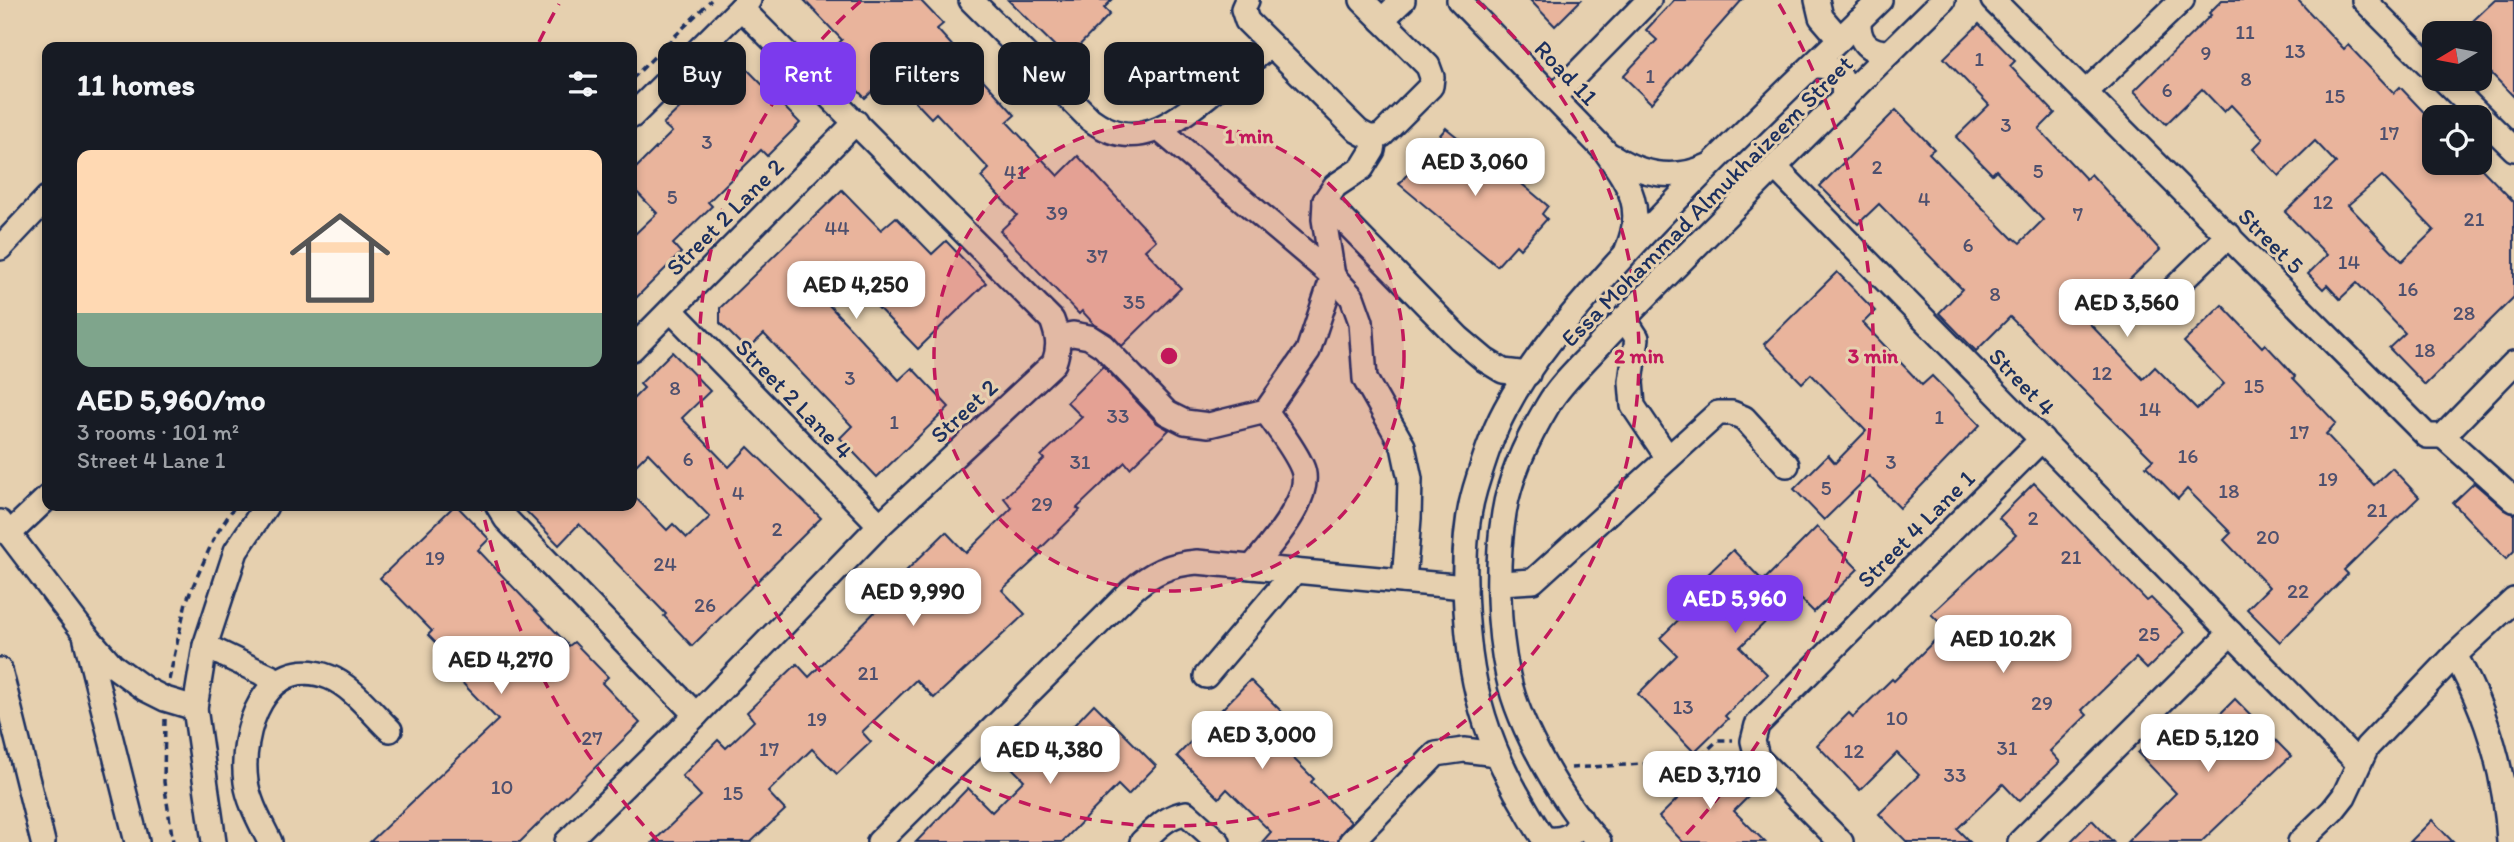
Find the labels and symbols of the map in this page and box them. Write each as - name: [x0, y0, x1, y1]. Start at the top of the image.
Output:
- house number: 11: [2235, 19, 2255, 44]
- north arrow: [2422, 21, 2492, 91]
- street label: Road 11: [1528, 34, 1604, 111]
- house number: 13: [2284, 38, 2306, 63]
- house number: 9: [2201, 40, 2211, 65]
- house number: 1: [1974, 46, 1984, 71]
- street label: Essa Mohammad Almukhaizeem Street: [1555, 49, 1859, 353]
- house number: 1: [1645, 63, 1655, 88]
- house number: 8: [2240, 66, 2252, 91]
- house number: 6: [2161, 77, 2173, 102]
- house number: 15: [2325, 83, 2345, 108]
- house number: 3: [2000, 112, 2012, 137]
- house number: 17: [2379, 120, 2399, 145]
- text: 1 min: [1225, 123, 1274, 148]
- house number: 3: [701, 129, 713, 154]
- pin: AED 3,060: [1395, 138, 1555, 198]
- street label: Street 2 Lane 2: [660, 152, 790, 282]
- house number: 2: [1871, 154, 1883, 179]
- house number: 5: [2032, 158, 2044, 183]
- house number: 41: [1004, 159, 1026, 184]
- house number: 5: [666, 184, 678, 209]
- house number: 4: [1918, 186, 1931, 211]
- house number: 12: [2313, 189, 2333, 214]
- house number: 39: [1046, 200, 1068, 225]
- house number: 7: [2073, 201, 2083, 226]
- street label: Street 5: [2232, 202, 2310, 280]
- house number: 21: [2464, 206, 2485, 231]
- house number: 44: [824, 215, 850, 240]
- house number: 6: [1962, 232, 1974, 257]
- house number: 37: [1086, 243, 1108, 268]
- house number: 14: [2338, 249, 2361, 274]
- pin: AED 4,250: [776, 262, 936, 321]
- house number: 16: [2398, 276, 2418, 301]
- pin: AED 3,560: [2047, 280, 2207, 339]
- house number: 8: [1989, 281, 2001, 306]
- house number: 35: [1123, 289, 1145, 314]
- house number: 28: [2453, 300, 2475, 325]
- street label: Street 2 Lane 4: [730, 332, 859, 465]
- house number: 18: [2414, 337, 2436, 362]
- street label: Street 4: [1983, 342, 2062, 422]
- text: 2 min: [1614, 343, 1665, 368]
- text: 3 min: [1848, 343, 1899, 368]
- centre of rings: [1157, 344, 1181, 368]
- house number: 12: [2092, 360, 2112, 385]
- house number: 3: [844, 365, 856, 390]
- street label: Street 2: [924, 372, 1004, 449]
- house number: 15: [2244, 373, 2264, 398]
- house number: 8: [669, 375, 681, 400]
- house number: 14: [2139, 396, 2162, 421]
- house number: 33: [1107, 403, 1129, 428]
- house number: 1: [1934, 404, 1944, 429]
- house number: 1: [889, 409, 899, 434]
- house number: 17: [2289, 419, 2309, 444]
- house number: 16: [2178, 443, 2198, 468]
- house number: 6: [682, 446, 694, 471]
- house number: 31: [1069, 449, 1091, 474]
- house number: 3: [1885, 449, 1897, 474]
- street label: Street 4 Lane 1: [1851, 464, 1981, 594]
- house number: 19: [2318, 466, 2338, 491]
- house number: 5: [1820, 475, 1832, 500]
- house number: 18: [2218, 478, 2240, 503]
- house number: 4: [732, 480, 745, 505]
- house number: 29: [1031, 491, 1053, 516]
- house number: 21: [2367, 497, 2388, 522]
- house number: 2: [2027, 505, 2039, 530]
- house number: 2: [771, 516, 783, 541]
- house number: 20: [2256, 524, 2280, 549]
- house number: 21: [2061, 544, 2082, 569]
- house number: 19: [425, 545, 445, 570]
- house number: 24: [653, 551, 677, 576]
- pin: AED 9,990: [833, 568, 993, 628]
- pin: AED 5,960: [1655, 576, 1815, 635]
- house number: 22: [2287, 578, 2309, 603]
- house number: 26: [694, 592, 716, 617]
- pin: AED 10.2K: [1923, 616, 2083, 675]
- house number: 25: [2138, 621, 2160, 646]
- pin: AED 4,270: [421, 636, 581, 696]
- house number: 21: [858, 660, 879, 685]
- house number: 29: [2031, 690, 2053, 715]
- house number: 13: [1672, 694, 1694, 719]
- house number: 10: [1886, 705, 1908, 730]
- house number: 19: [807, 706, 827, 731]
- pin: AED 3,000: [1182, 712, 1342, 771]
- pin: AED 5,120: [2128, 714, 2288, 774]
- house number: 27: [581, 725, 603, 750]
- pin: AED 4,380: [970, 726, 1130, 786]
- house number: 31: [1996, 735, 2018, 760]
- house number: 17: [759, 736, 779, 761]
- house number: 12: [1844, 738, 1864, 763]
- pin: AED 3,710: [1630, 752, 1790, 811]
- house number: 33: [1944, 762, 1966, 787]
- house number: 10: [491, 774, 513, 799]
- house number: 15: [723, 780, 743, 805]

